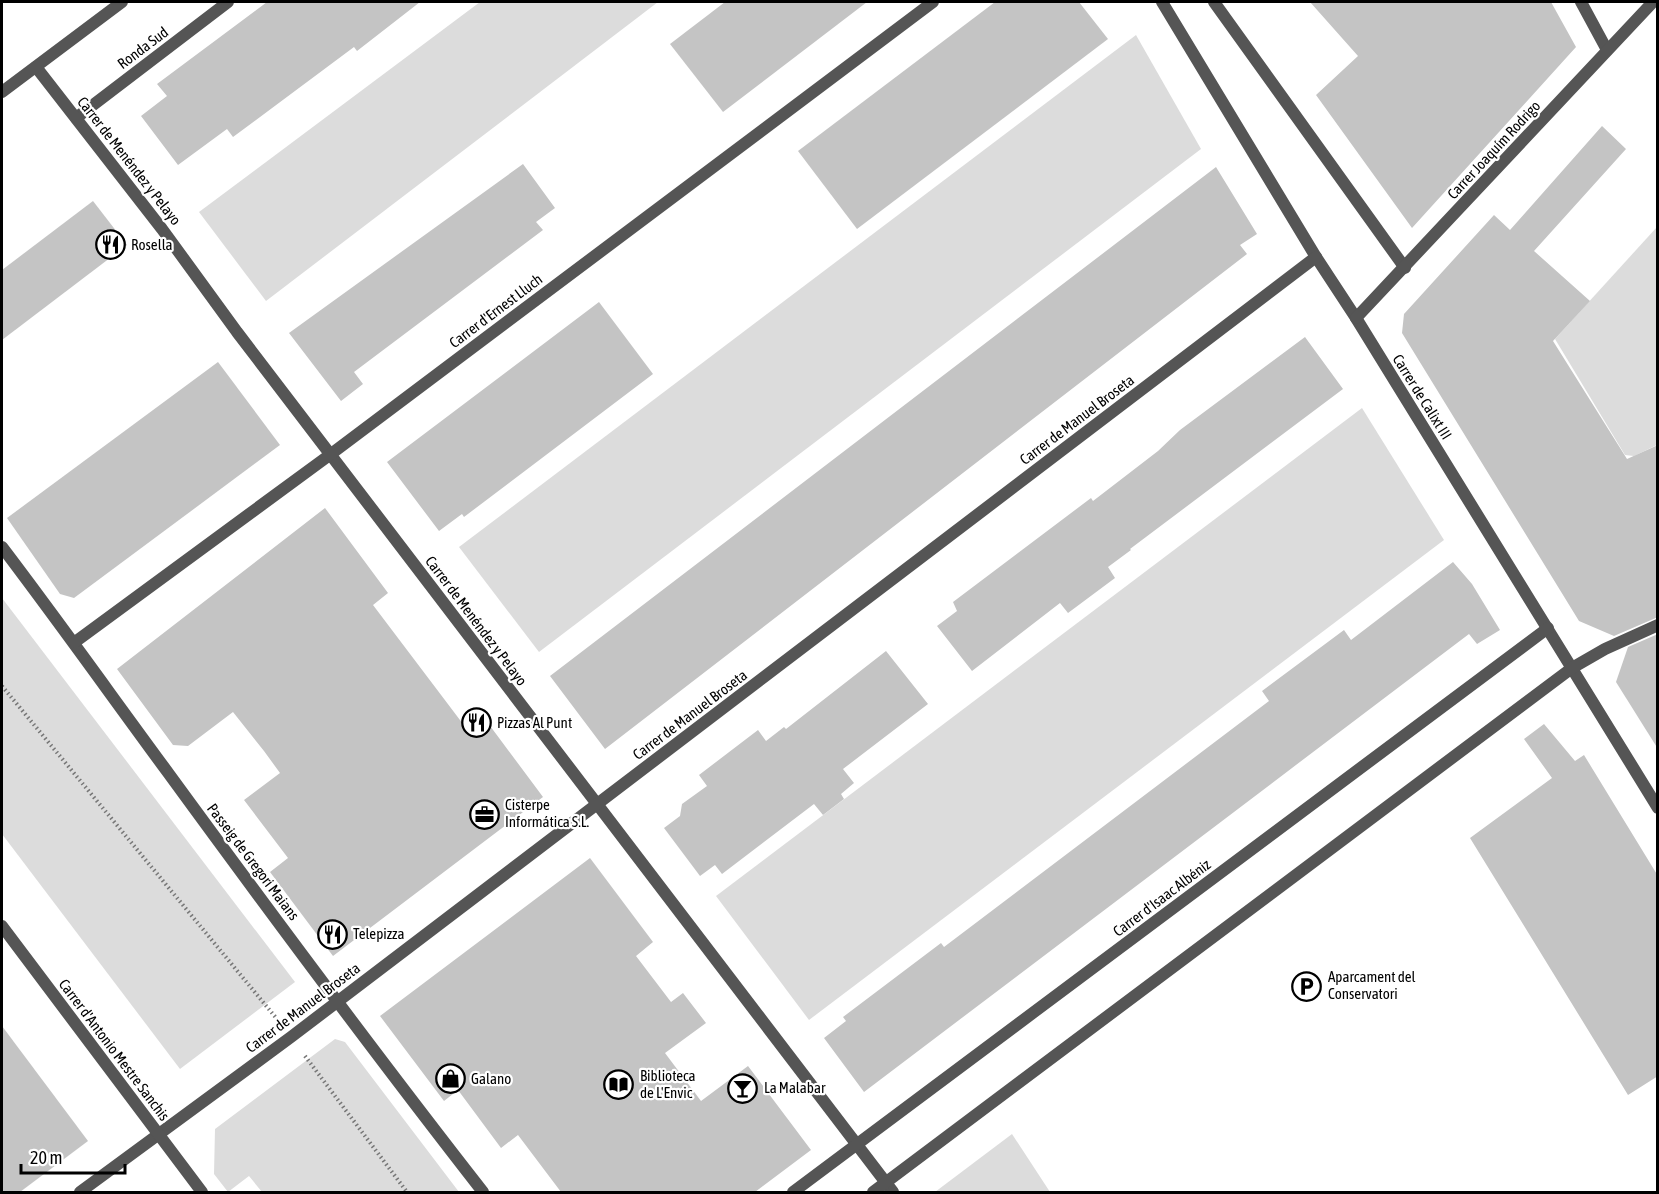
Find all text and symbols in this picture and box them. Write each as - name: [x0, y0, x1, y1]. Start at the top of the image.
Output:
- street label: Ronda Sud: [114, 23, 171, 72]
- street label: Carrer de Menéndez y Pelayo: [74, 93, 185, 228]
- street label: Carrer Joaquím Rodrigo: [1444, 97, 1544, 202]
- restaurant icon: Rosella: [94, 229, 126, 261]
- place label: Rosella: [131, 236, 173, 253]
- street label: Carrer d'Ernest Lluch: [446, 270, 545, 351]
- street label: Carrer de Calixt III: [1390, 351, 1455, 442]
- street label: Carrer de Manuel Broseta: [1016, 371, 1137, 468]
- street label: Carrer de Menéndez y Pelayo: [422, 553, 531, 689]
- street label: Carrer de Manuel Broseta: [629, 666, 750, 763]
- restaurant icon: Pizzas Al Punt: [460, 707, 492, 739]
- place label: Pizzas Al Punt: [497, 714, 572, 731]
- place label: Cisterpe Informática S.L.: [505, 796, 590, 830]
- office icon: Cisterpe Informática S.L.: [468, 798, 500, 830]
- street label: Passeig de Gregori Maians: [204, 800, 303, 923]
- street label: Carrer d'Isaac Albéniz: [1110, 855, 1214, 940]
- restaurant icon: Telepizza: [316, 918, 348, 950]
- place label: Telepizza: [353, 925, 404, 942]
- street label: Carrer de Manuel Broseta: [242, 959, 363, 1056]
- place label: Aparcament del Conservatori: [1328, 968, 1416, 1002]
- parking icon: Aparcament del Conservatori: [1291, 970, 1323, 1002]
- street label: Carrer d'Antonio Mestre Sanchis: [56, 976, 173, 1124]
- shop icon: Galano: [434, 1063, 466, 1095]
- place label: Biblioteca de L'Envic: [640, 1067, 696, 1101]
- library icon: Biblioteca de L'Envic: [603, 1069, 635, 1101]
- place label: Galano: [471, 1070, 511, 1087]
- bar icon: La Malabar: [727, 1072, 759, 1104]
- place label: La Malabar: [764, 1079, 826, 1096]
- scale bar: [21, 1137, 124, 1175]
- text: 20 m: [30, 1147, 62, 1168]

